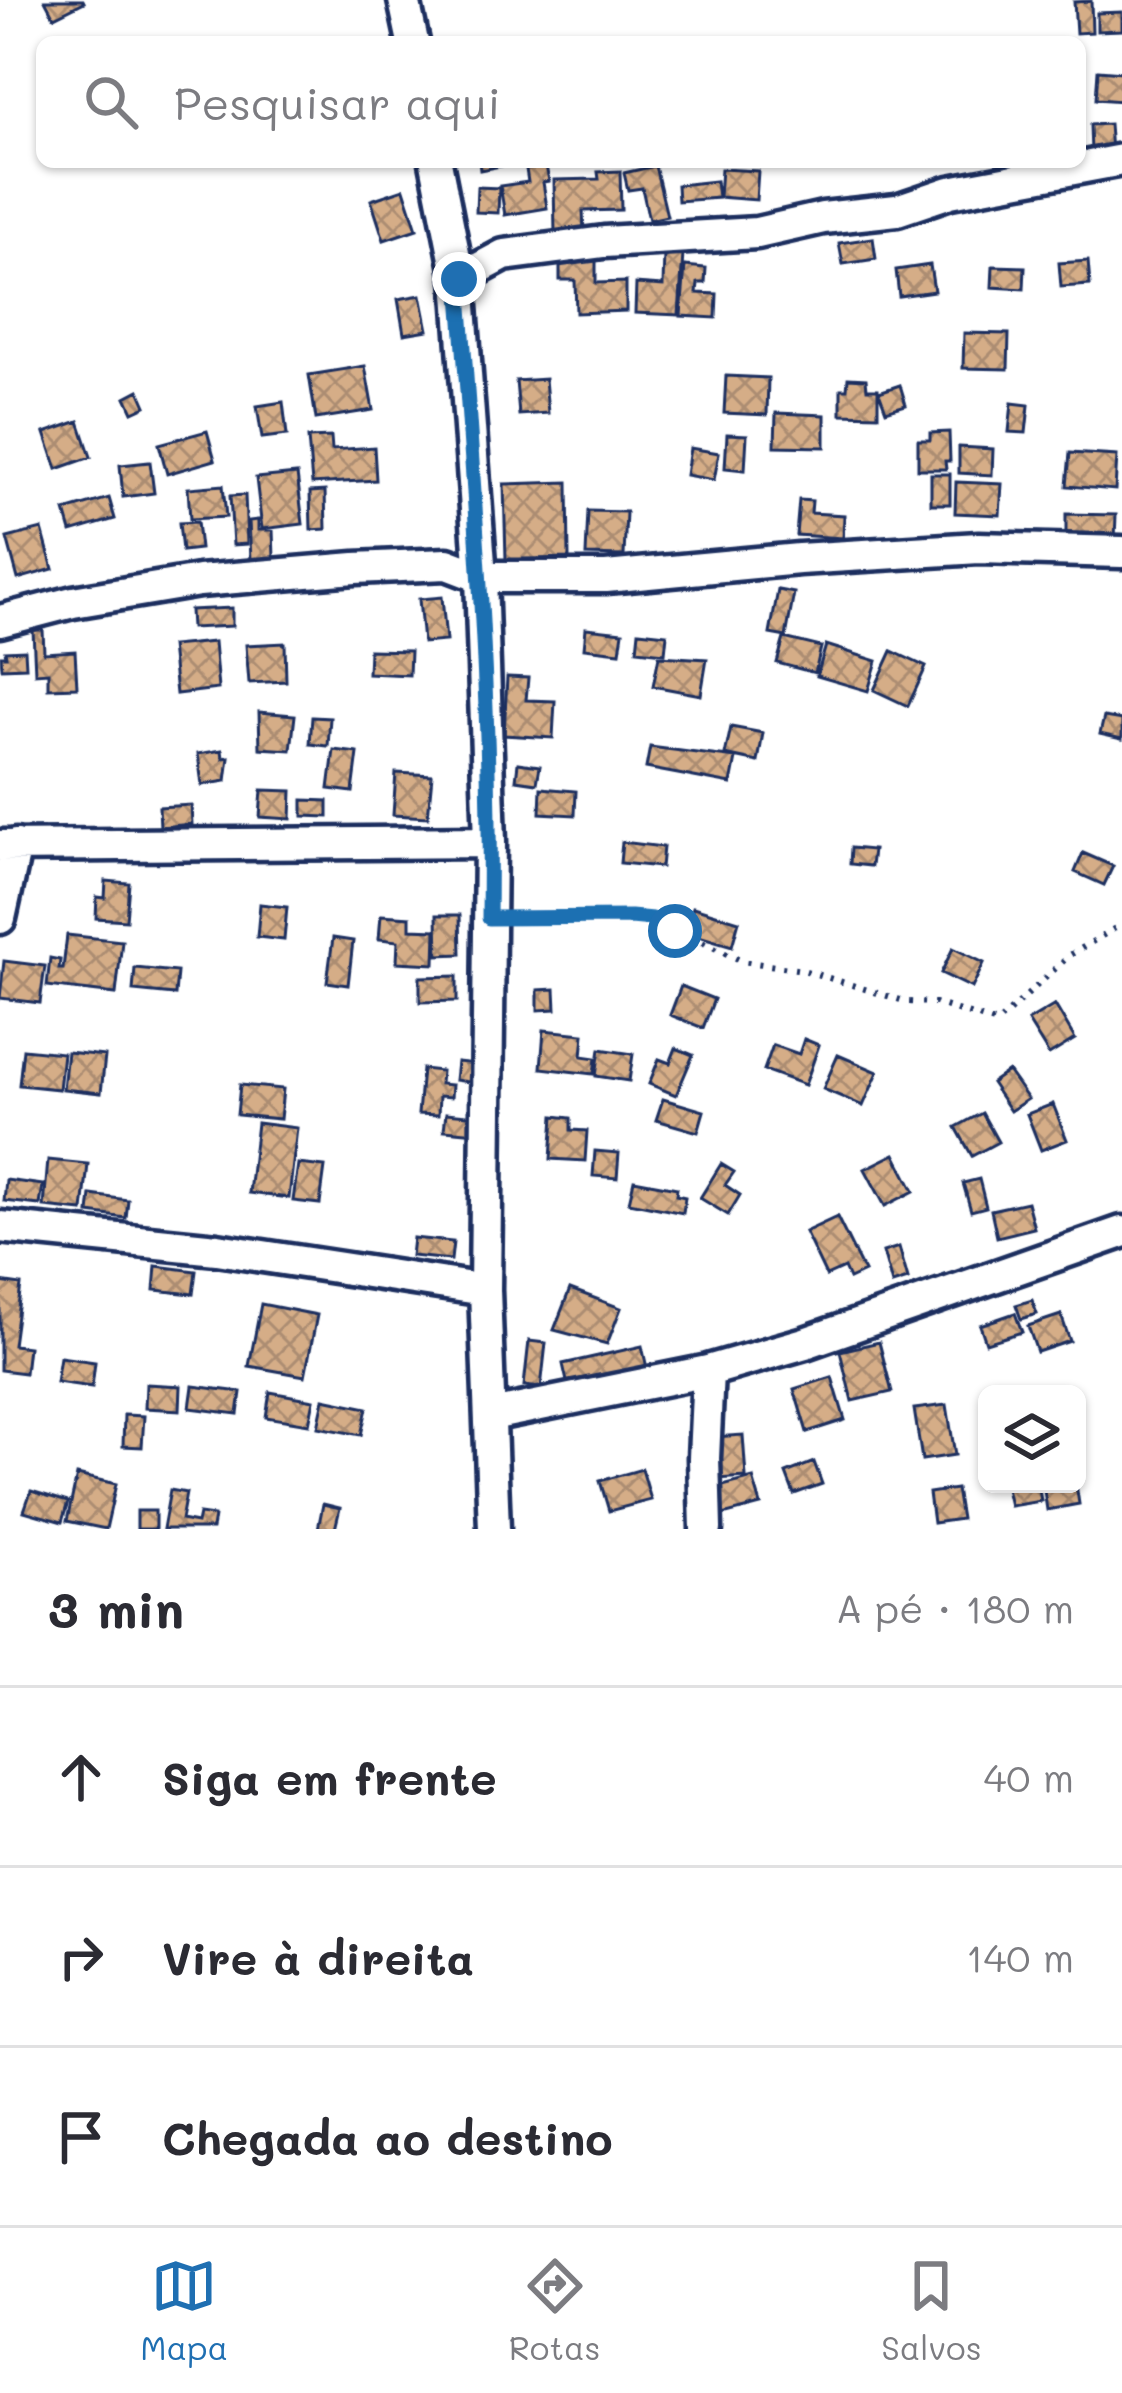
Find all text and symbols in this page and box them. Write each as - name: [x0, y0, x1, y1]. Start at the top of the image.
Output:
- search box: [36, 36, 1086, 168]
- icon: search: [78, 69, 144, 135]
- text: Pesquisar aqui: [174, 73, 501, 131]
- route end: [432, 252, 486, 306]
- route start: [648, 904, 702, 958]
- map controls: [978, 1385, 1086, 1493]
- button: layers: [978, 1385, 1086, 1493]
- text: 3 min: [48, 1574, 184, 1641]
- text: A pé · 180 m: [836, 1582, 1074, 1633]
- icon: ahead: [48, 1744, 114, 1810]
- text: Siga em frente: [162, 1748, 497, 1806]
- text: 40 m: [983, 1751, 1074, 1802]
- icon: right: [48, 1924, 114, 1990]
- text: Vire à direita: [162, 1928, 474, 1986]
- text: 140 m: [966, 1931, 1074, 1982]
- icon: arrive: [48, 2104, 114, 2170]
- text: Chegada ao destino: [162, 2108, 613, 2166]
- tab: Mapa: [140, 2253, 228, 2368]
- tab: Rotas: [509, 2253, 601, 2368]
- tab: Salvos: [881, 2253, 982, 2368]

